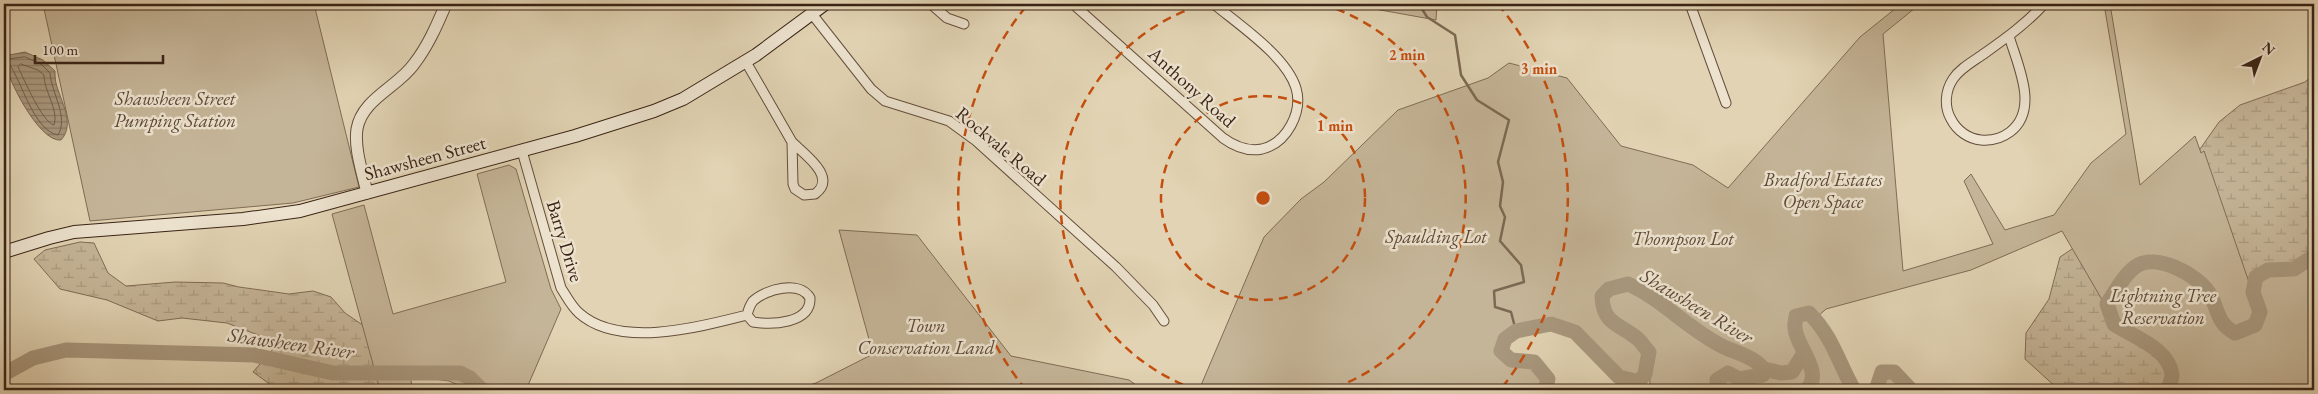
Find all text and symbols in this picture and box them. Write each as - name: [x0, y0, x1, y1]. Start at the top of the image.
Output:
- scale bar: [35, 32, 162, 64]
- north arrow: [2236, 32, 2286, 82]
- text: N: [2258, 38, 2279, 59]
- text: 100 m: [42, 40, 79, 59]
- street label: Anthony Road: [1142, 40, 1241, 133]
- text: 2 min: [1389, 45, 1426, 64]
- text: 3 min: [1521, 59, 1558, 78]
- park label: Shawsheen Street Pumping Station: [114, 86, 237, 133]
- street label: Rockvale Road: [951, 101, 1052, 191]
- text: 1 min: [1317, 116, 1354, 135]
- street label: Shawsheen Street: [361, 130, 489, 186]
- park label: Bradford Estates Open Space: [1763, 167, 1883, 214]
- centre of rings: [1254, 189, 1272, 207]
- street label: Barry Drive: [541, 197, 589, 285]
- park label: Spaulding Lot: [1384, 224, 1488, 249]
- park label: Thompson Lot: [1632, 226, 1735, 251]
- water label: Shawsheen River: [1635, 262, 1759, 351]
- park label: Lightning Tree Reservation: [2109, 283, 2217, 330]
- park label: Town Conservation Land: [858, 313, 995, 360]
- water label: Shawsheen River: [225, 321, 357, 365]

